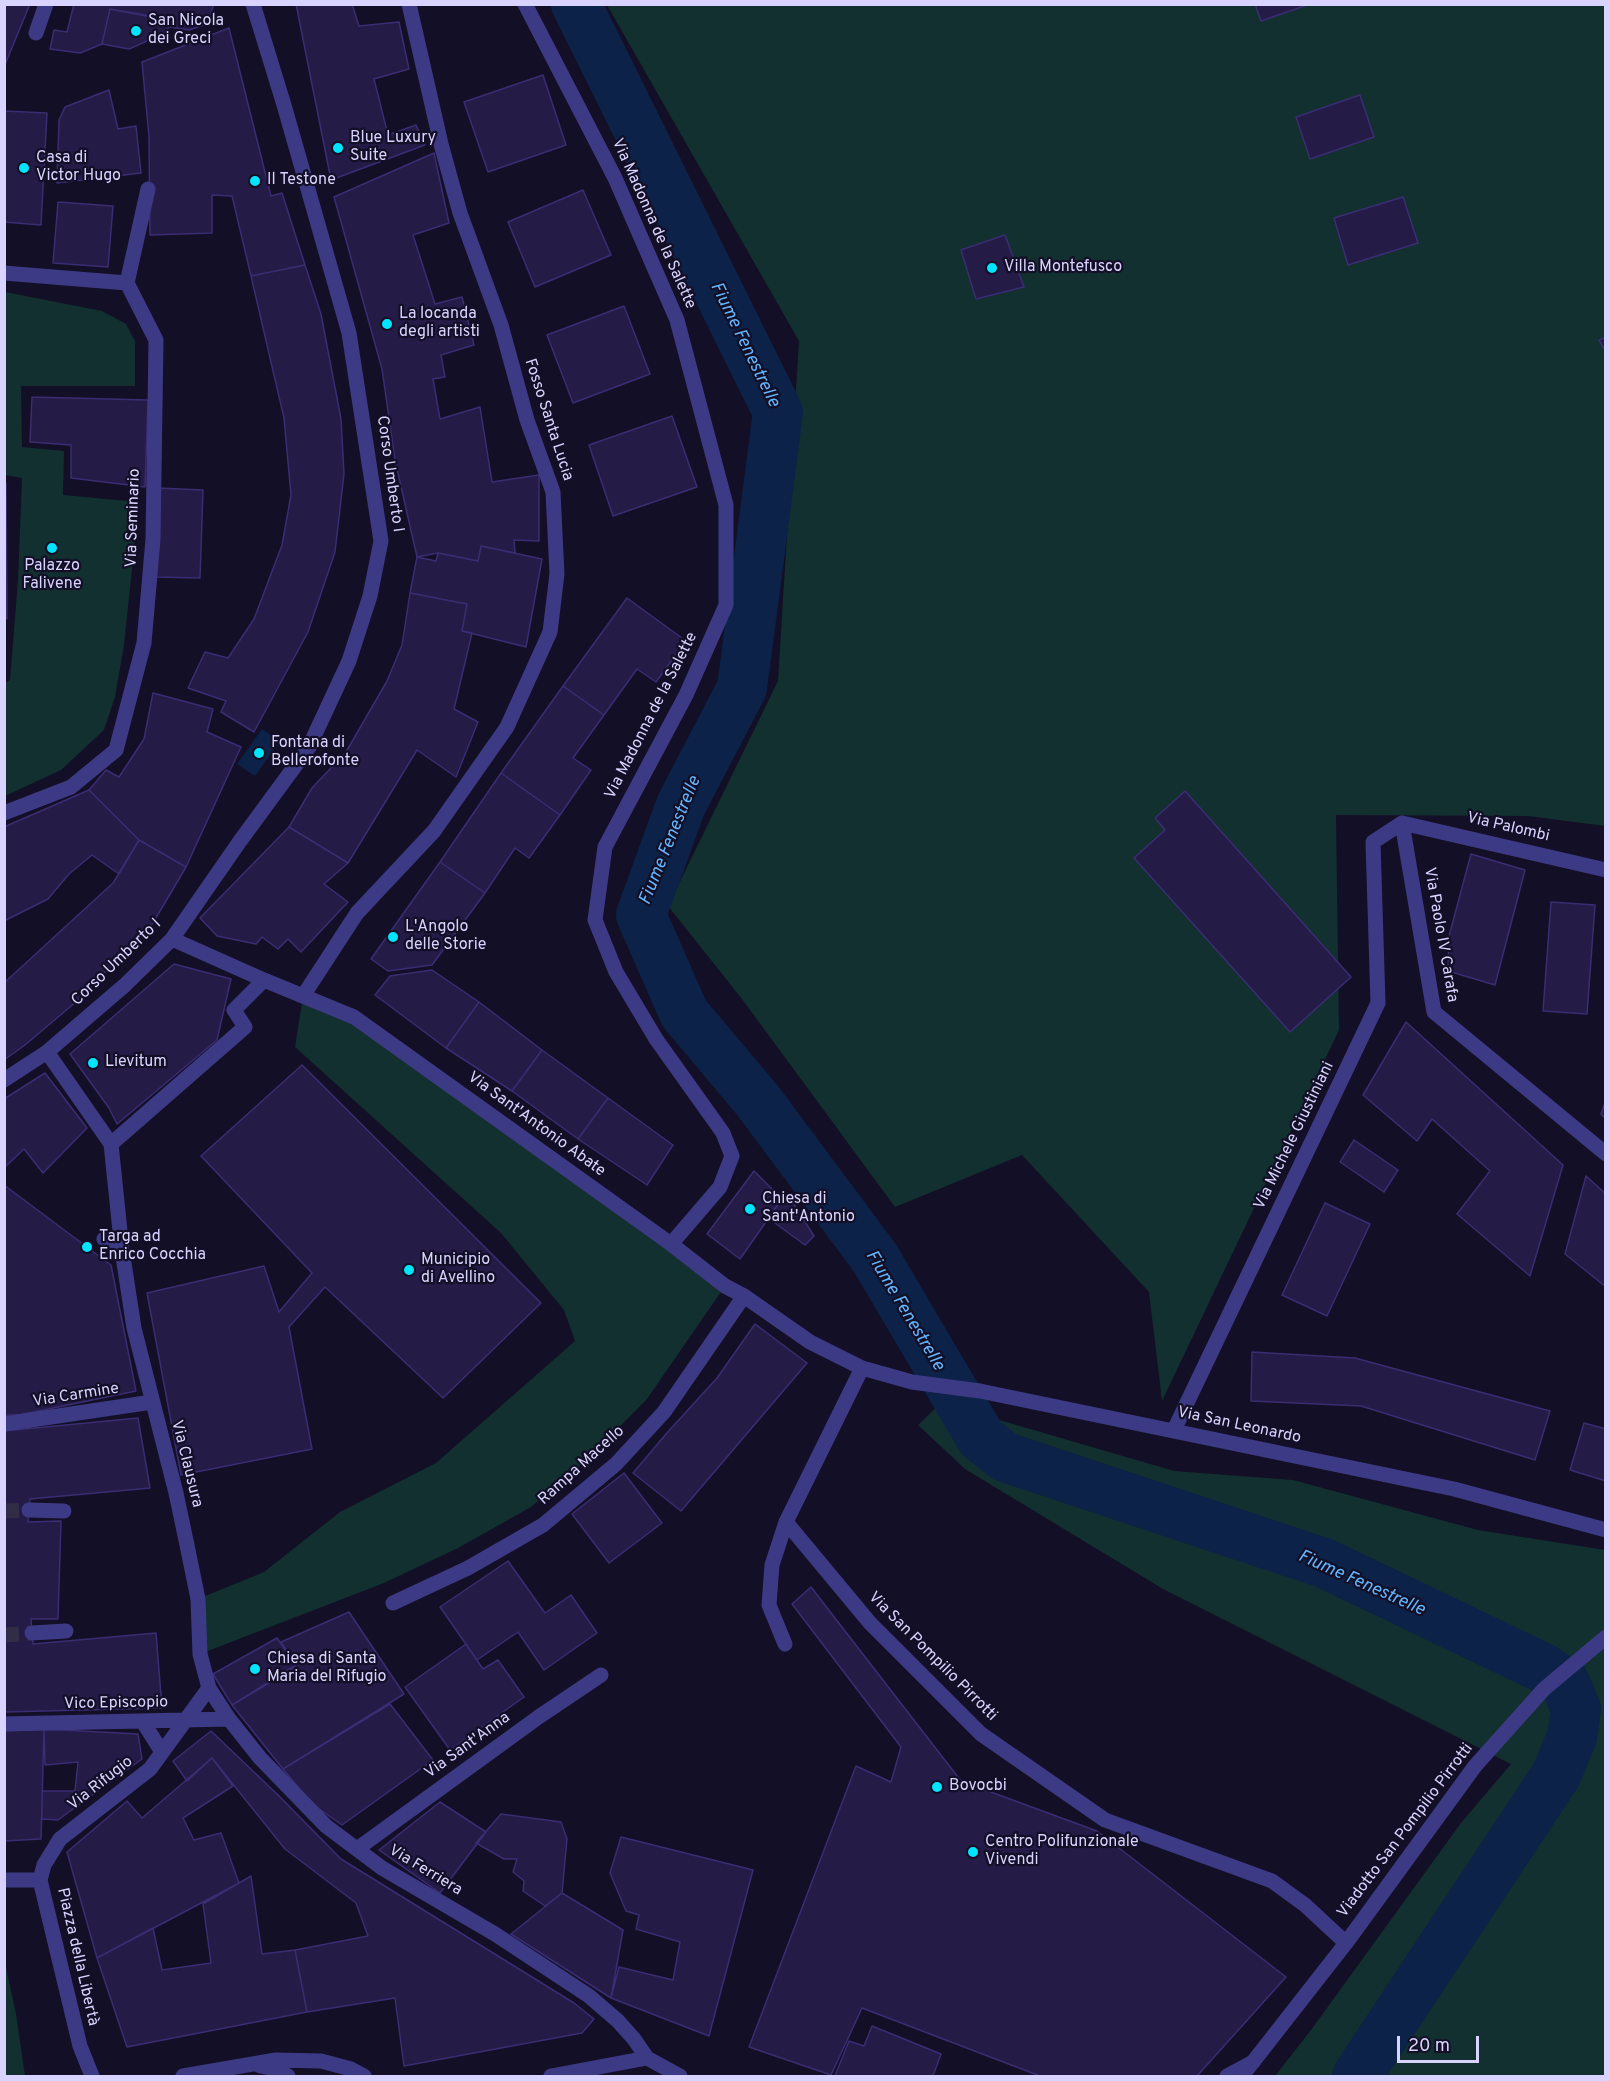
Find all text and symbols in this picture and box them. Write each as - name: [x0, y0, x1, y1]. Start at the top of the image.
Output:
- place label: San Nicola dei Greci: [148, 12, 224, 50]
- marker: San Nicola dei Greci: [129, 24, 143, 38]
- place label: Blue Luxury Suite: [350, 129, 436, 167]
- street label: Via Madonna de la Salette: [607, 136, 699, 312]
- marker: Blue Luxury Suite: [331, 141, 345, 155]
- place label: Casa di Victor Hugo: [36, 149, 121, 187]
- marker: Casa di Victor Hugo: [17, 161, 31, 175]
- place label: Il Testone: [267, 171, 336, 191]
- marker: Il Testone: [248, 174, 262, 188]
- place label: Villa Montefusco: [1004, 258, 1122, 278]
- marker: Villa Montefusco: [985, 261, 999, 275]
- water label: Fiume Fenestrelle: [704, 279, 784, 411]
- place label: La locanda degli artisti: [399, 305, 480, 343]
- marker: La locanda degli artisti: [380, 317, 394, 331]
- street label: Fosso Santa Lucia: [519, 356, 577, 484]
- street label: Corso Umberto I: [371, 414, 407, 534]
- street label: Via Seminario: [123, 468, 145, 568]
- marker: Palazzo Falivene: [45, 541, 59, 555]
- place label: Palazzo Falivene: [22, 557, 82, 595]
- street label: Via Madonna de la Salette: [602, 629, 702, 803]
- place label: Fontana di Bellerofonte: [271, 734, 359, 772]
- marker: Fontana di Bellerofonte: [252, 746, 266, 760]
- water label: Fiume Fenestrelle: [635, 774, 707, 908]
- street label: Via Palombi: [1465, 809, 1551, 847]
- street label: Via Paolo IV Carafa: [1419, 866, 1461, 1004]
- street label: Corso Umberto I: [68, 915, 166, 1011]
- place label: L'Angolo delle Storie: [405, 918, 486, 956]
- marker: L'Angolo delle Storie: [386, 930, 400, 944]
- place label: Lievitum: [105, 1053, 167, 1073]
- marker: Lievitum: [86, 1056, 100, 1070]
- street label: Via Michele Giustiniani: [1251, 1059, 1339, 1213]
- street label: Via Sant'Antonio Abate: [463, 1068, 609, 1182]
- place label: Chiesa di Sant'Antonio: [762, 1190, 855, 1228]
- marker: Chiesa di Sant'Antonio: [743, 1202, 757, 1216]
- place label: Targa ad Enrico Cocchia: [99, 1228, 206, 1266]
- marker: Targa ad Enrico Cocchia: [80, 1240, 94, 1254]
- water label: Fiume Fenestrelle: [860, 1247, 948, 1375]
- place label: Municipio di Avellino: [421, 1251, 495, 1289]
- marker: Municipio di Avellino: [402, 1263, 416, 1277]
- street label: Via Carmine: [31, 1380, 121, 1412]
- street label: Via San Leonardo: [1175, 1404, 1303, 1448]
- street label: Via Clausura: [166, 1418, 206, 1510]
- street label: Rampa Macello: [535, 1422, 629, 1510]
- water label: Fiume Fenestrelle: [1294, 1546, 1428, 1622]
- street label: Via San Pompilio Pirrotti: [863, 1588, 1001, 1726]
- place label: Chiesa di Santa Maria del Rifugio: [267, 1650, 387, 1688]
- marker: Chiesa di Santa Maria del Rifugio: [248, 1662, 262, 1676]
- street label: Vico Episcopio: [64, 1693, 168, 1715]
- street label: Via Sant'Anna: [422, 1709, 514, 1783]
- street label: Viadotto San Pompilio Pirrotti: [1334, 1740, 1478, 1922]
- street label: Via Rifugio: [65, 1753, 137, 1815]
- place label: Bovocbi: [949, 1777, 1007, 1797]
- marker: Bovocbi: [930, 1780, 944, 1794]
- place label: Centro Polifunzionale Vivendi: [985, 1833, 1139, 1871]
- street label: Via Ferriera: [385, 1842, 465, 1900]
- marker: Centro Polifunzionale Vivendi: [966, 1845, 980, 1859]
- street label: Piazza della Libertà: [52, 1886, 102, 2028]
- scale bar: [1400, 2024, 1482, 2062]
- text: 20 m: [1408, 2035, 1450, 2058]

